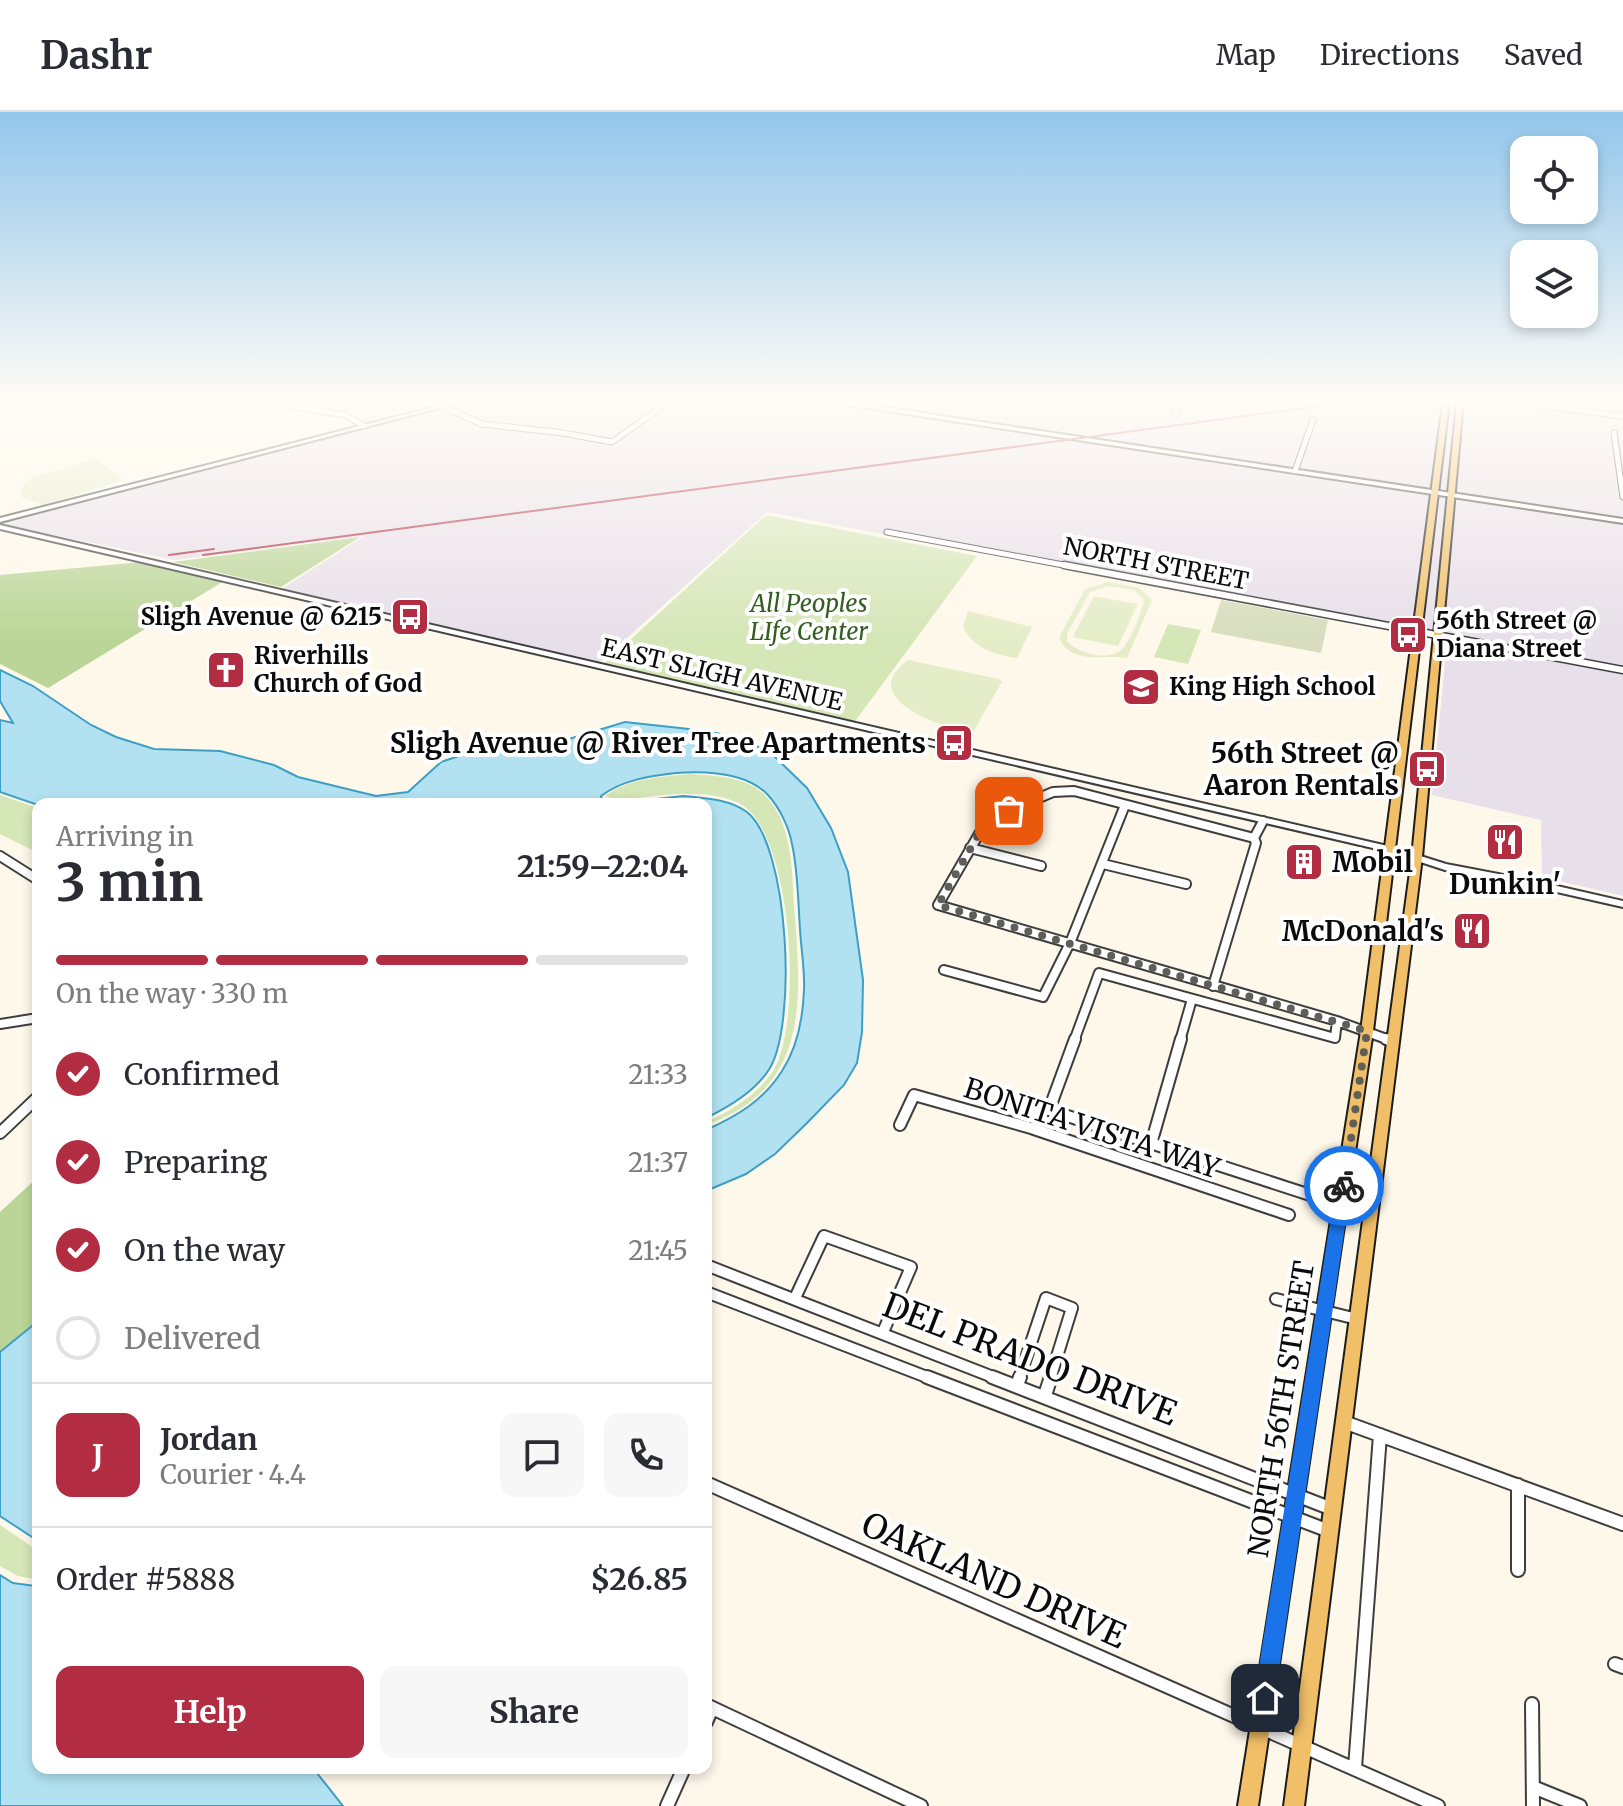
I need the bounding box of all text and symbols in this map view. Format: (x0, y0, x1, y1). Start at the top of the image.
text: Dashr (40, 32, 152, 79)
text: Map (1216, 37, 1276, 73)
text: Directions (1320, 37, 1460, 73)
text: Saved (1504, 37, 1583, 73)
map controls (1510, 136, 1598, 328)
button: locate (1510, 136, 1598, 224)
button: layers (1510, 240, 1598, 328)
street label: NORTH STREET (1061, 530, 1252, 597)
park label: All Peoples LIfe Center (748, 588, 869, 647)
bus stop icon: Sligh Avenue @ 6215 (389, 596, 431, 638)
place label: Sligh Avenue @ 6215 (140, 601, 382, 632)
place label: 56th Street @ Diana Street (1436, 605, 1597, 664)
bus stop icon: 56th Street @ Diana Street (1387, 614, 1429, 656)
street label: EAST SLIGH AVENUE (598, 632, 847, 718)
place label: Riverhills Church of God (254, 640, 422, 699)
church icon: Riverhills Church of God (205, 649, 247, 691)
school or university icon: King High School (1120, 666, 1162, 708)
place label: King High School (1169, 671, 1376, 702)
bus stop icon: Sligh Avenue @ River Tree Apartments (933, 722, 975, 764)
place label: Sligh Avenue @ River Tree Apartments (390, 725, 926, 761)
place label: 56th Street @ Aaron Rentals (1203, 735, 1399, 803)
bus stop icon: 56th Street @ Aaron Rentals (1406, 748, 1448, 790)
pin (975, 777, 1043, 845)
icon: bag (987, 789, 1031, 833)
text: Arriving in (56, 820, 194, 853)
restaurant icon: Dunkin' (1484, 821, 1526, 863)
building icon: Mobil (1283, 841, 1325, 883)
place label: Mobil (1332, 844, 1413, 880)
text: 21:59–22:04 (517, 847, 688, 885)
text: 3 min (56, 850, 203, 915)
place label: Dunkin' (1449, 866, 1561, 902)
restaurant icon: McDonald's (1451, 910, 1493, 952)
place label: McDonald's (1282, 913, 1444, 949)
text: On the way · 330 m (56, 977, 288, 1010)
icon: check (56, 1052, 100, 1096)
text: Confirmed (124, 1055, 279, 1093)
text: 21:33 (628, 1058, 688, 1091)
street label: BONITA VISTA WAY (960, 1070, 1225, 1187)
icon: check (56, 1140, 100, 1184)
text: Preparing (124, 1143, 267, 1181)
text: 21:37 (628, 1146, 688, 1179)
courier (1304, 1146, 1384, 1226)
icon: bike (1322, 1164, 1366, 1208)
icon: check (56, 1228, 100, 1272)
text: On the way (124, 1231, 285, 1269)
text: 21:45 (628, 1234, 688, 1267)
street label: NORTH 56TH STREET (1240, 1258, 1322, 1560)
street label: DEL PRADO DRIVE (877, 1284, 1183, 1435)
text: Delivered (124, 1319, 261, 1357)
button: chat (500, 1413, 584, 1497)
button: phone (604, 1413, 688, 1497)
text: Jordan (160, 1420, 258, 1458)
text: J (92, 1436, 104, 1474)
text: Courier · 4.4 (160, 1458, 306, 1491)
street label: OAKLAND DRIVE (855, 1503, 1133, 1657)
text: Order #5888 (56, 1560, 235, 1598)
text: $26.85 (590, 1560, 688, 1598)
pin (1231, 1664, 1299, 1732)
button: Help (56, 1666, 364, 1758)
button: Share (380, 1666, 688, 1758)
icon: home (1243, 1676, 1287, 1720)

